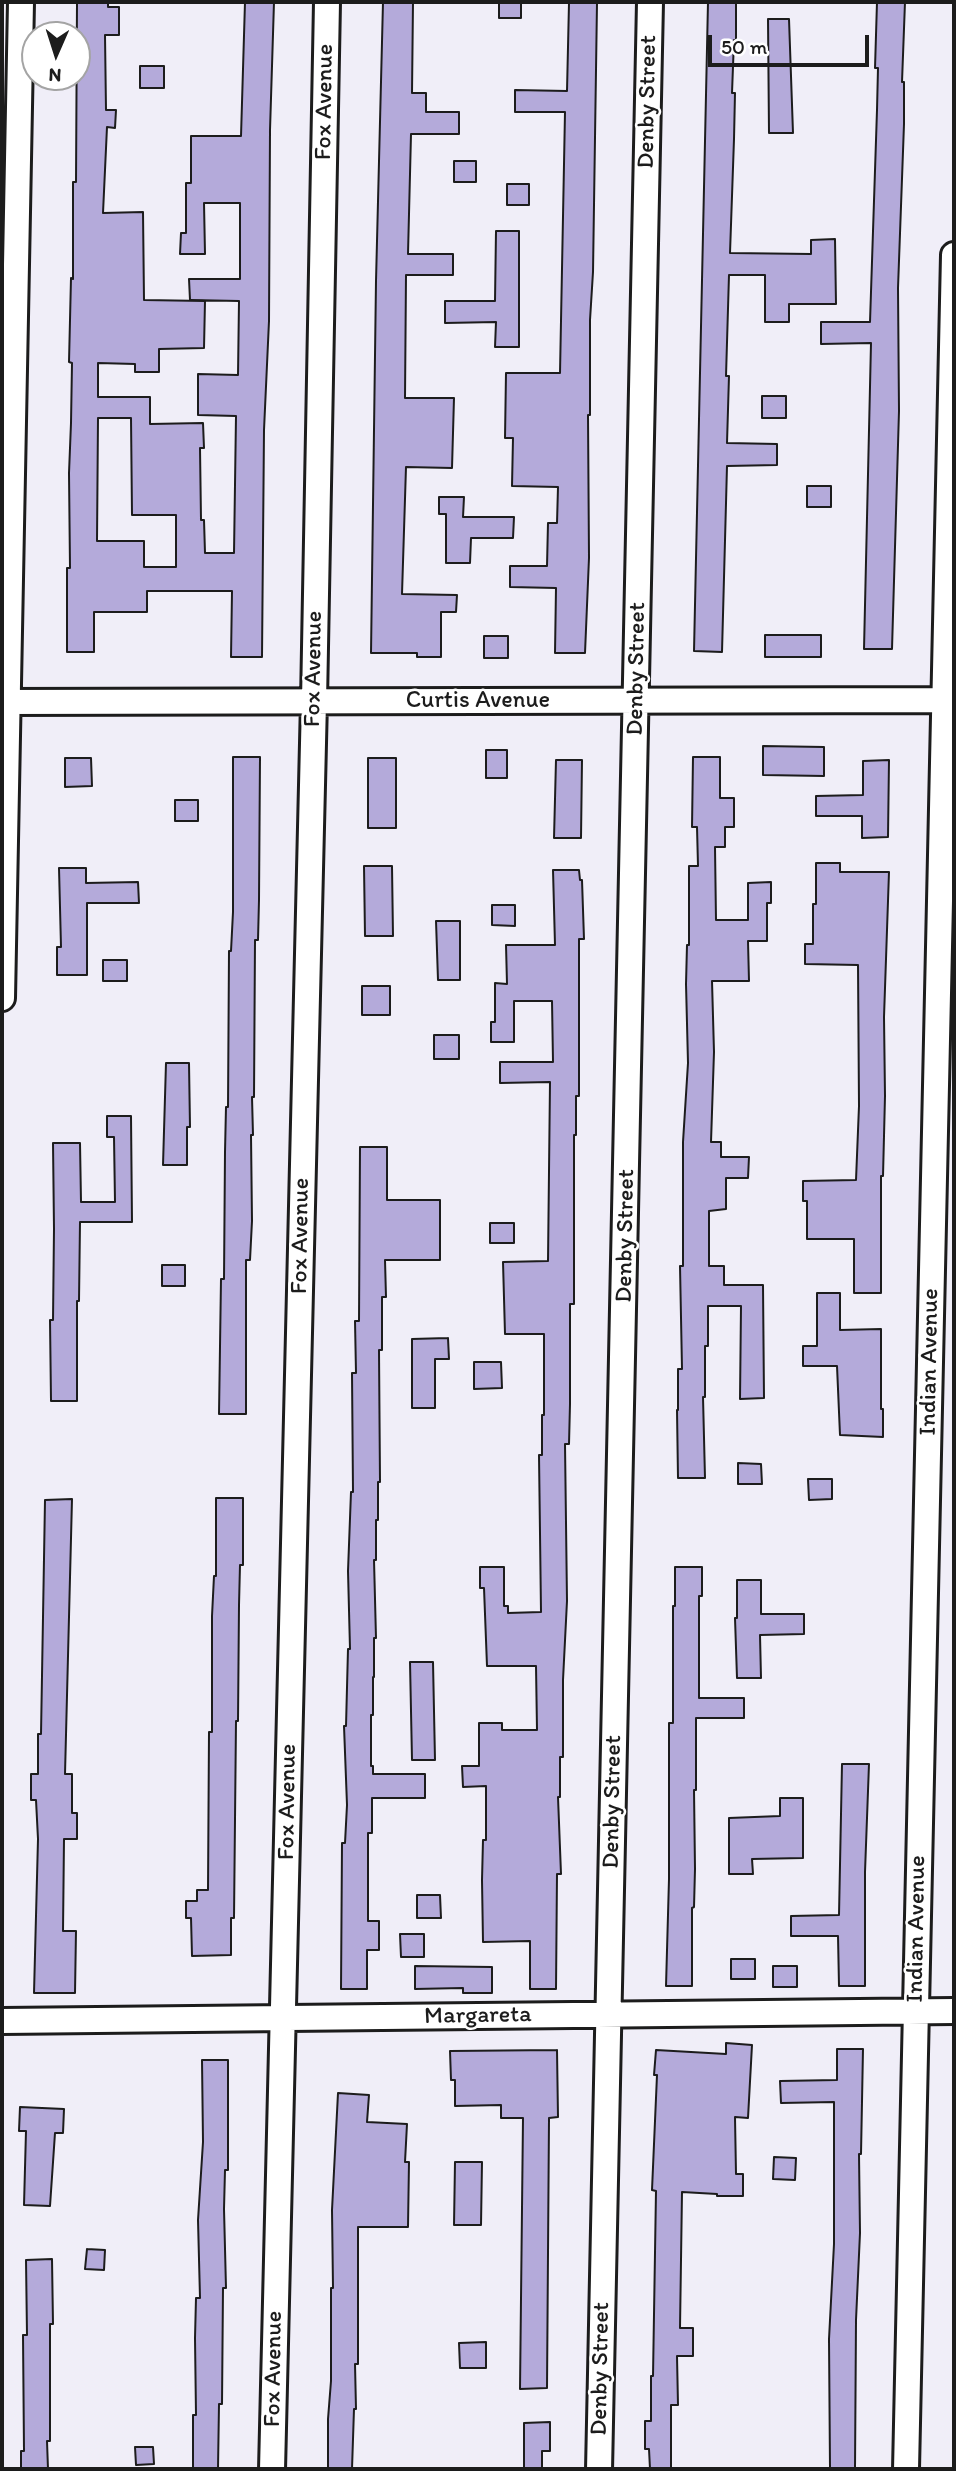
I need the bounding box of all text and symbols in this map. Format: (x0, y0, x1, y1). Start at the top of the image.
north arrow (21, 21, 91, 91)
scale bar (711, 21, 872, 65)
text: 50 m (721, 34, 767, 59)
street label: Denby Street (632, 35, 664, 169)
street label: Fox Avenue (310, 44, 340, 160)
text: N (48, 64, 62, 87)
street label: Denby Street (621, 602, 653, 736)
street label: Fox Avenue (299, 611, 329, 727)
street label: Curtis Avenue (406, 687, 550, 715)
street label: Denby Street (610, 1169, 642, 1303)
street label: Fox Avenue (286, 1178, 316, 1294)
street label: Indian Avenue (914, 1288, 946, 1436)
street label: Denby Street (597, 1735, 629, 1869)
street label: Fox Avenue (273, 1744, 303, 1860)
street label: Indian Avenue (901, 1855, 933, 2003)
street label: Margareta (424, 2001, 532, 2031)
street label: Denby Street (585, 2302, 617, 2436)
street label: Fox Avenue (259, 2311, 289, 2427)

